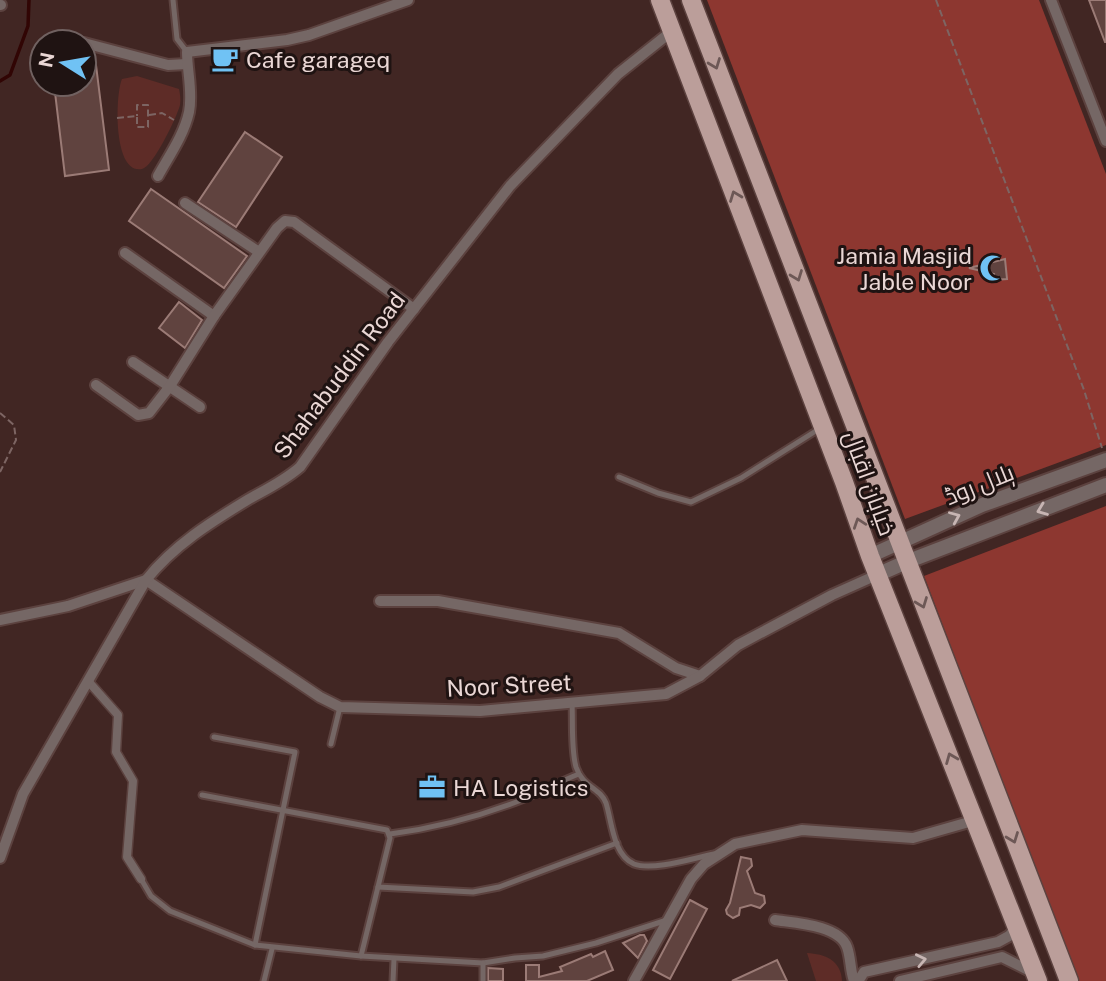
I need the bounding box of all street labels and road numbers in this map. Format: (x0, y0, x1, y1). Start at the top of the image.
street label: Shahabuddin Road (268, 287, 410, 463)
street label: خیابان اقبال (838, 427, 901, 539)
street label: ہلال روڈ (940, 458, 1018, 512)
street label: Noor Street (446, 668, 572, 702)

